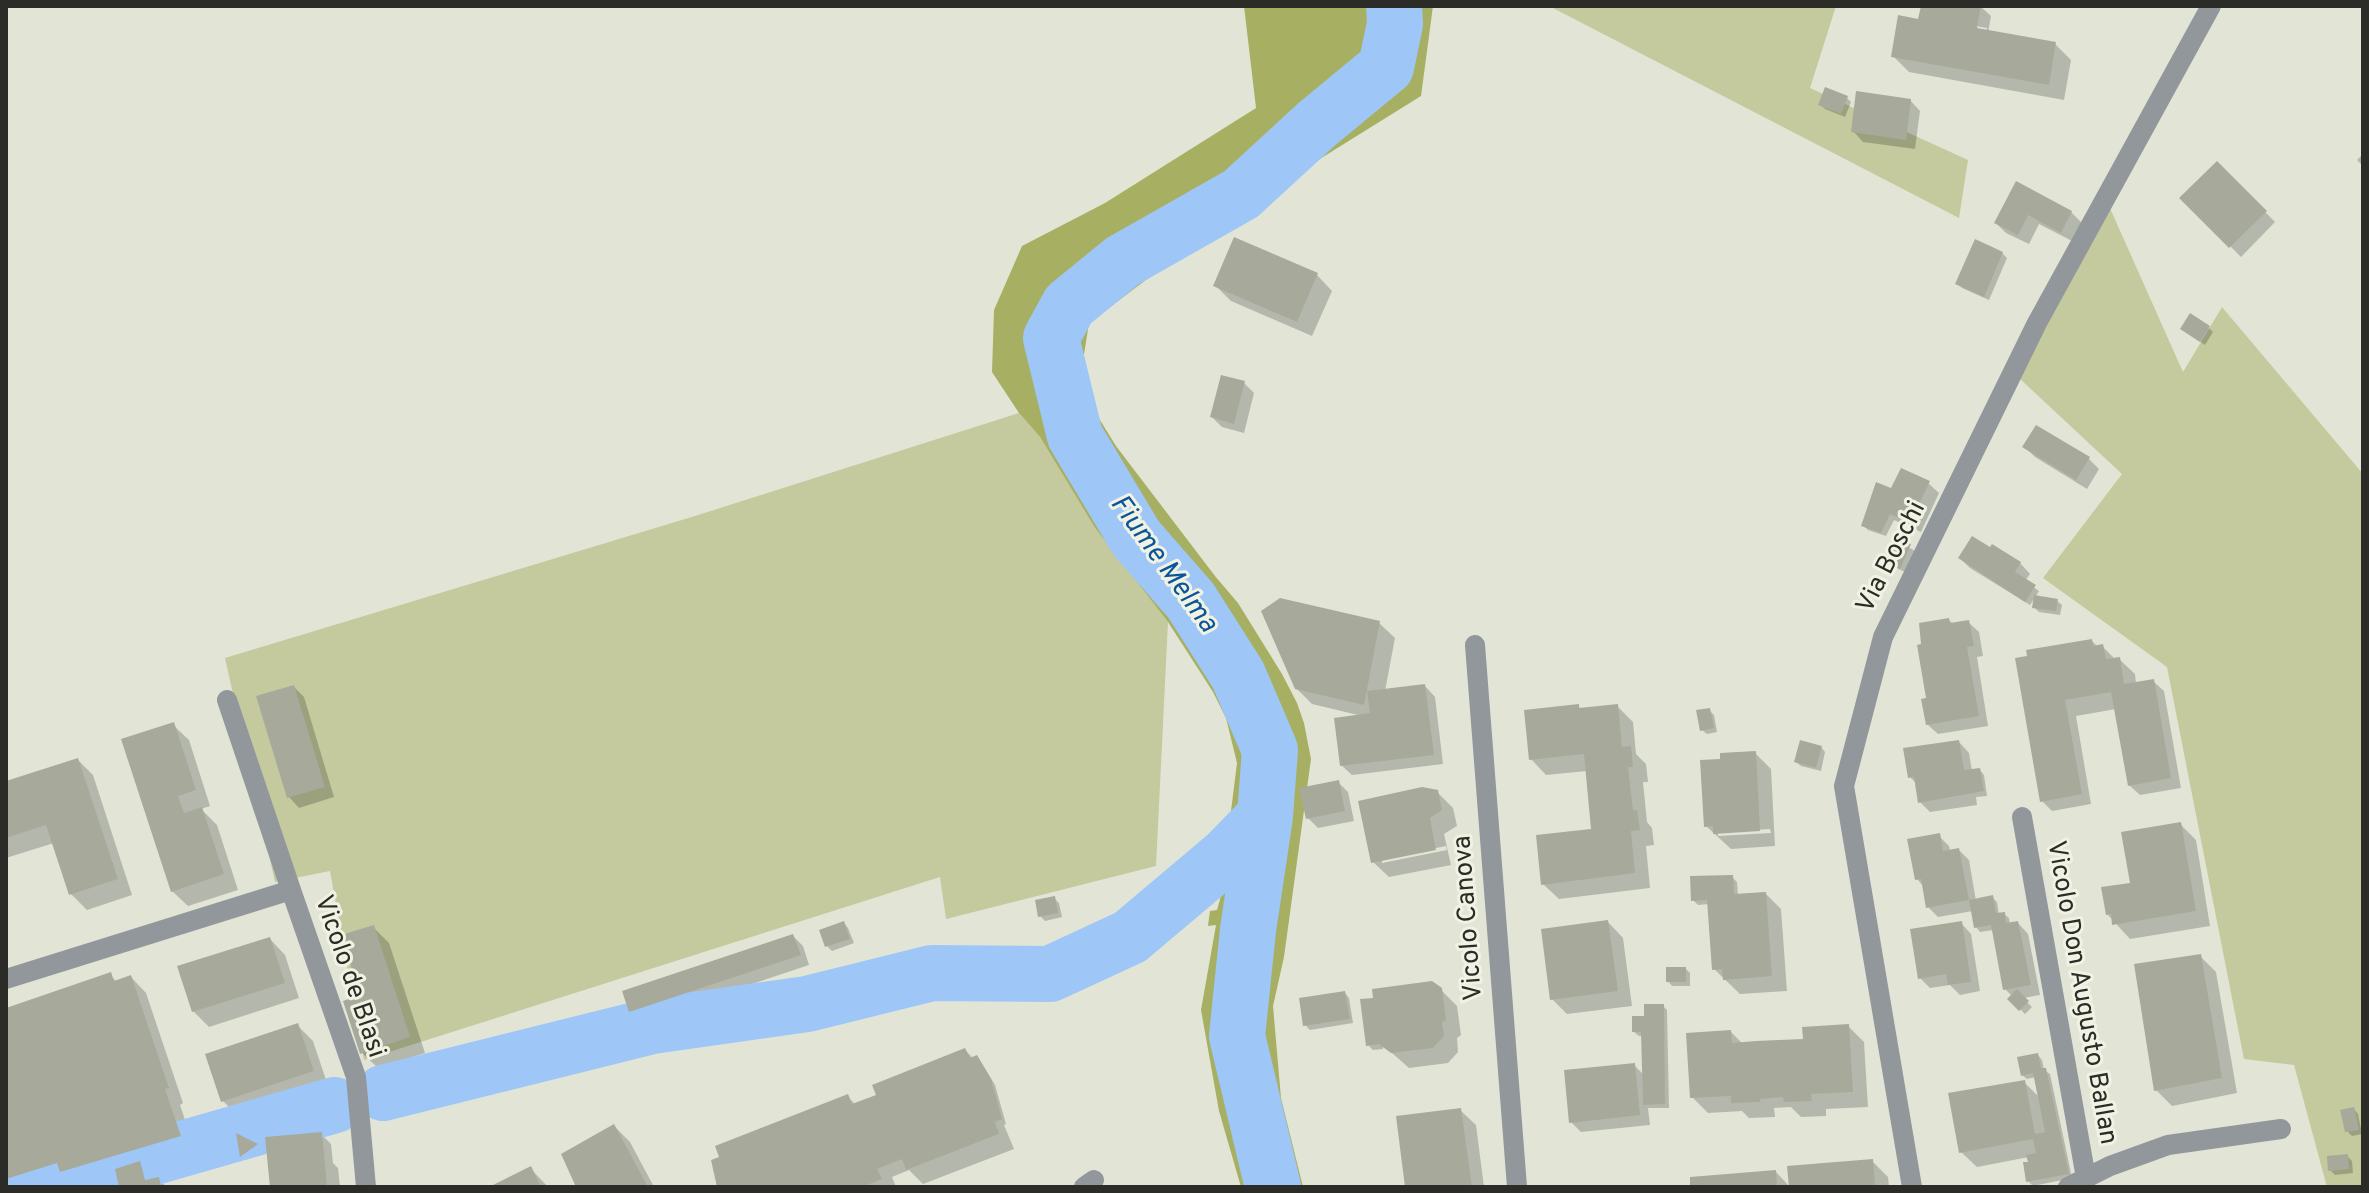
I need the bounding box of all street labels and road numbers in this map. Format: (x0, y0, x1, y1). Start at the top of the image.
street label: Via Boschi (1852, 497, 1934, 619)
street label: Vicolo Canova (1449, 834, 1491, 1002)
street label: Vicolo Don Augusto Ballan (2038, 839, 2122, 1147)
street label: Vicolo de Blasi (306, 892, 390, 1062)

